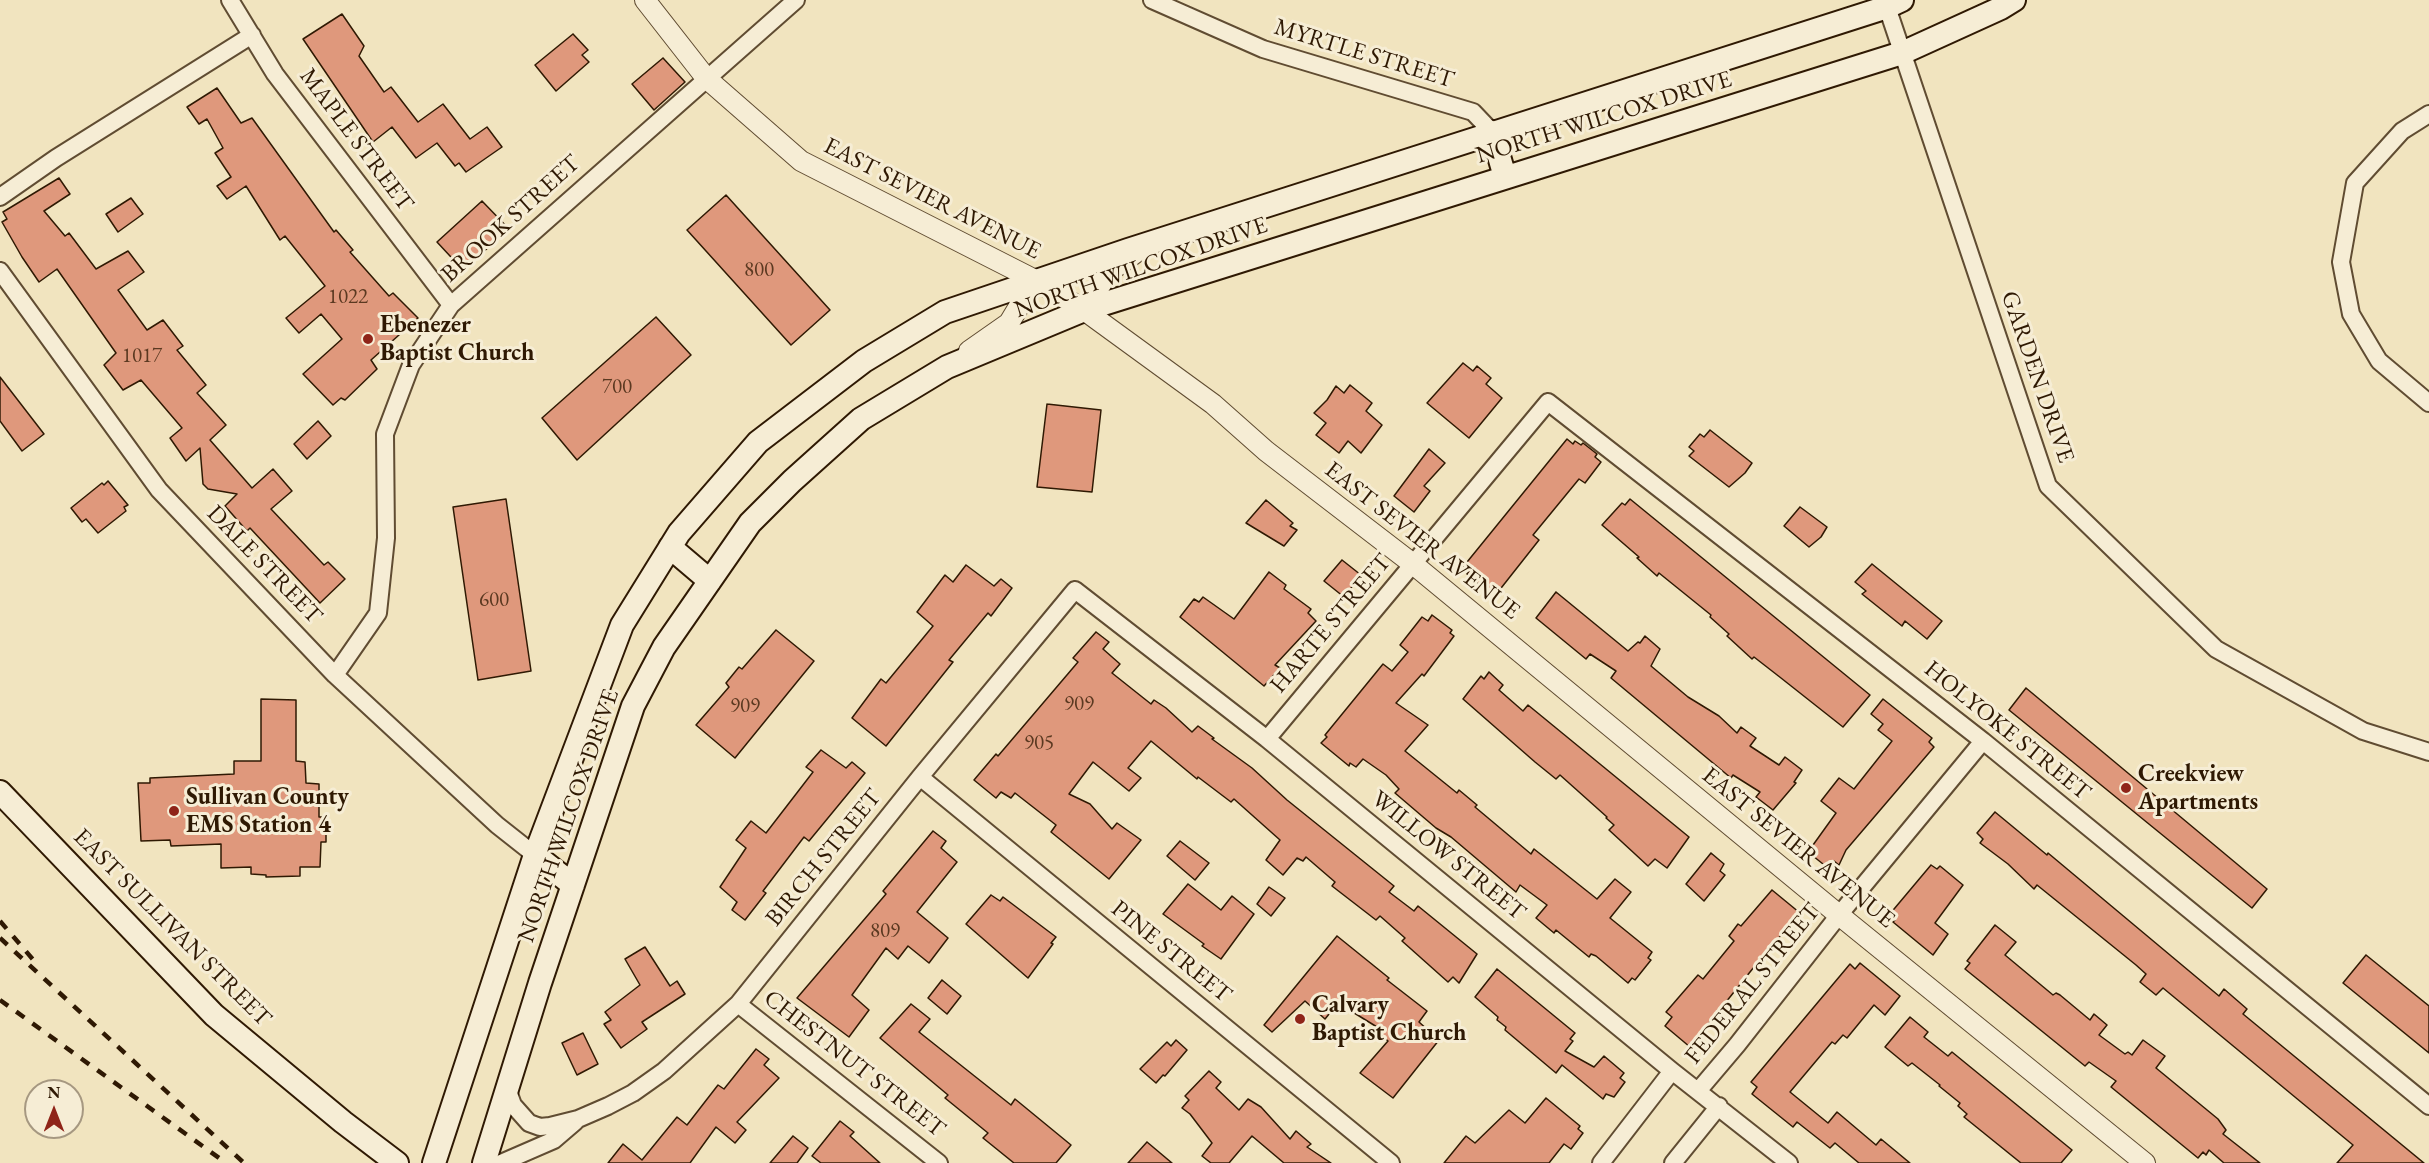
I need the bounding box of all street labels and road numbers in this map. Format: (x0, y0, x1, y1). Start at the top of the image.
street label: MYRTLE STREET (1271, 13, 1457, 95)
street label: MAPLE STREET (293, 63, 419, 217)
street label: NORTH WILCOX DRIVE (1473, 65, 1735, 171)
street label: EAST SEVIER AVENUE (819, 132, 1045, 266)
street label: BROOK STREET (436, 149, 586, 289)
street label: NORTH WILCOX DRIVE (1011, 211, 1271, 325)
street label: GARDEN DRIVE (1994, 287, 2080, 467)
street label: EAST SEVIER AVENUE (1319, 456, 1525, 626)
street label: DALE STREET (200, 500, 328, 630)
street label: HARTE STREET (1264, 549, 1398, 699)
street label: HOLYOKE STREET (1918, 655, 2096, 807)
street label: NORTH WILCOX DRIVE (512, 686, 626, 946)
street label: EAST SEVIER AVENUE (1696, 761, 1900, 935)
street label: BIRCH STREET (760, 784, 888, 932)
street label: WILLOW STREET (1365, 785, 1531, 927)
street label: EAST SULLIVAN STREET (67, 823, 277, 1033)
street label: PINE STREET (1105, 895, 1237, 1009)
street label: FEDERAL STREET (1679, 898, 1827, 1070)
street label: CHESTNUT STREET (758, 984, 950, 1144)

